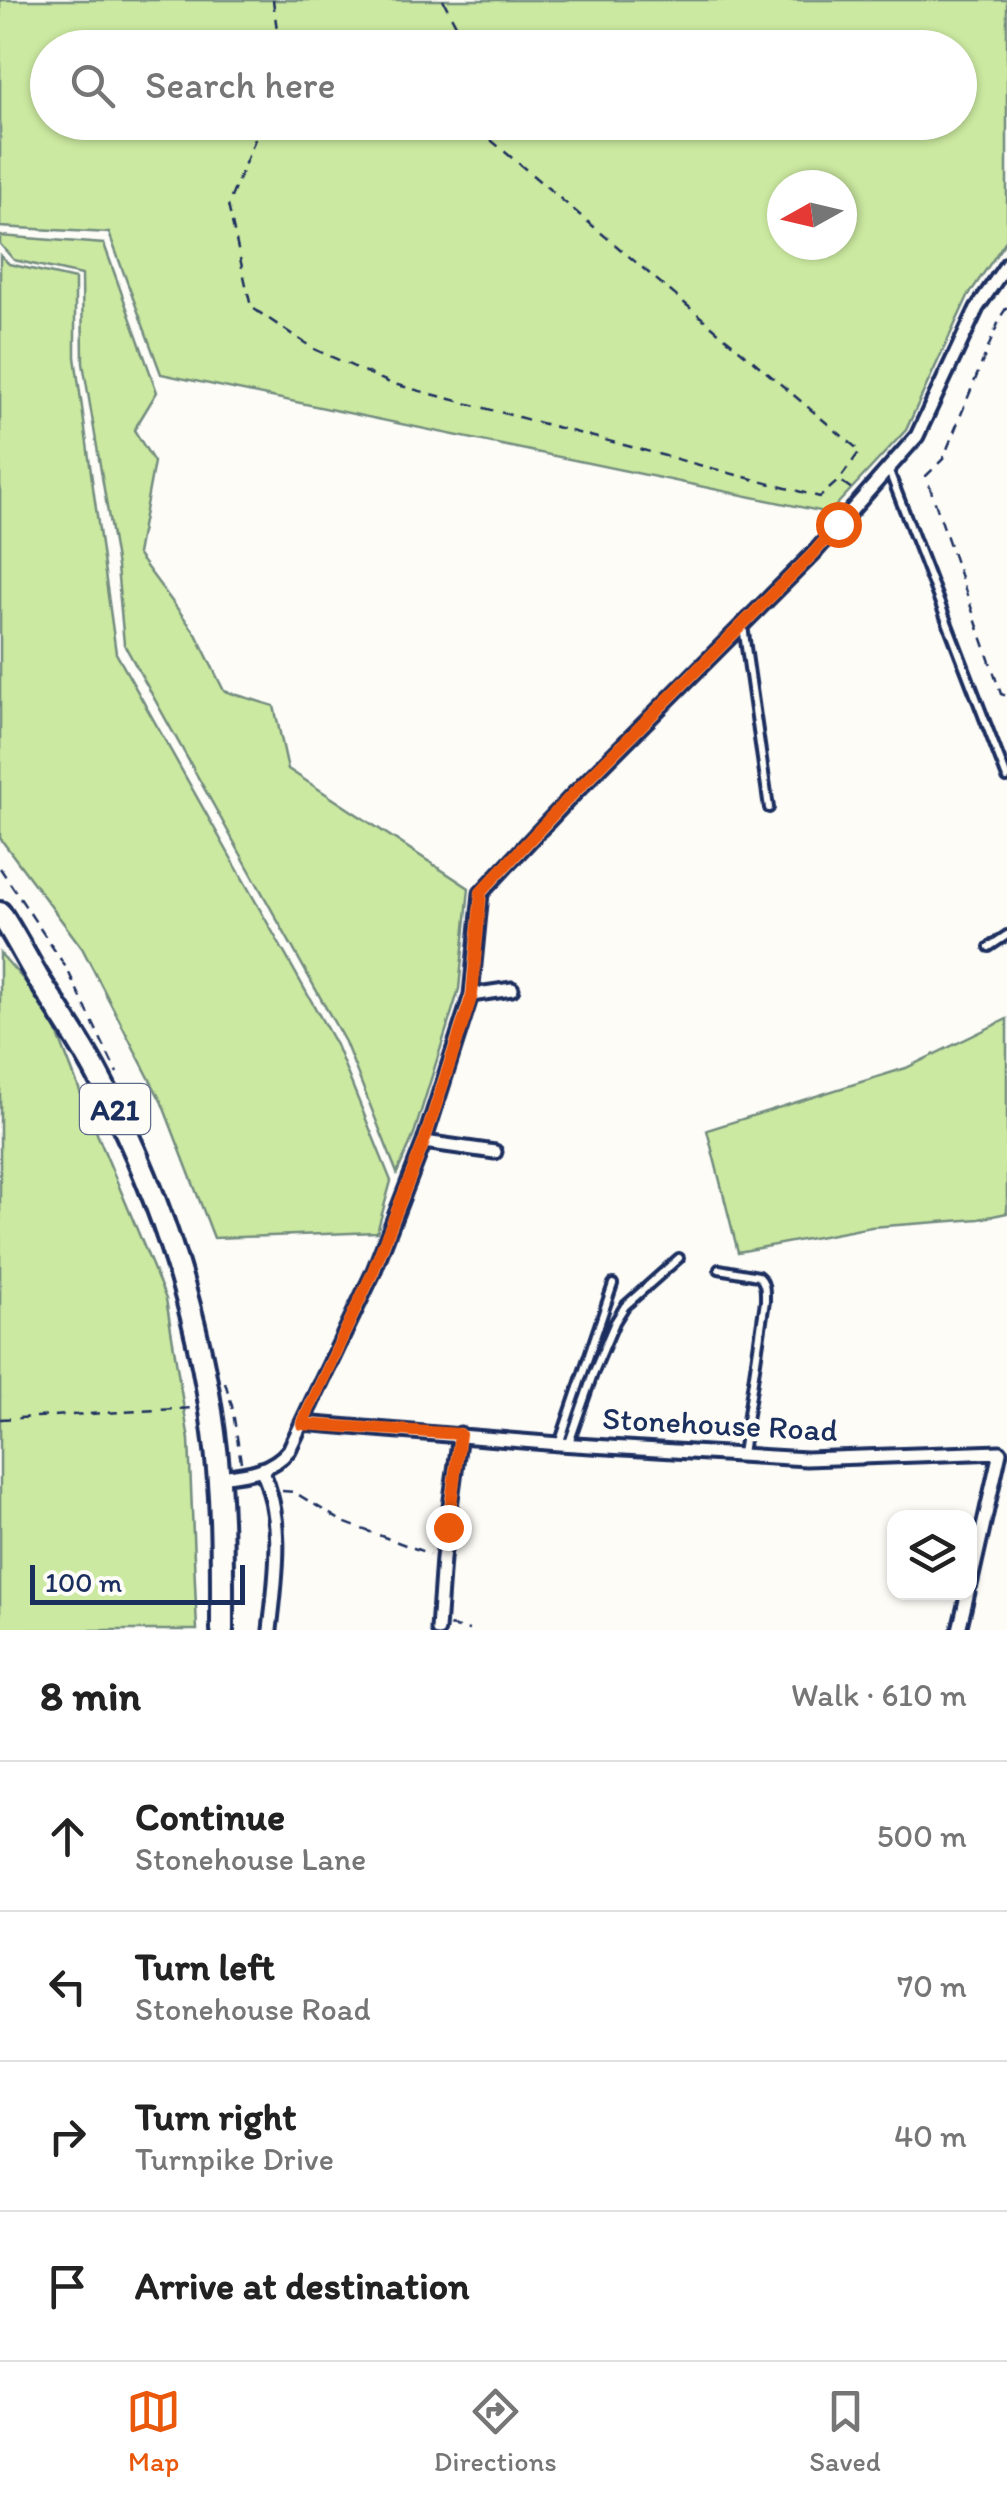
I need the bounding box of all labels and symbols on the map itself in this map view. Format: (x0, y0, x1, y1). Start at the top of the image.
north arrow (767, 170, 857, 260)
route start (816, 502, 862, 548)
road number: A21 (80, 1084, 150, 1134)
street label: Stonehouse Road (601, 1399, 839, 1449)
route end (426, 1505, 472, 1551)
scale bar (30, 1560, 245, 1604)

